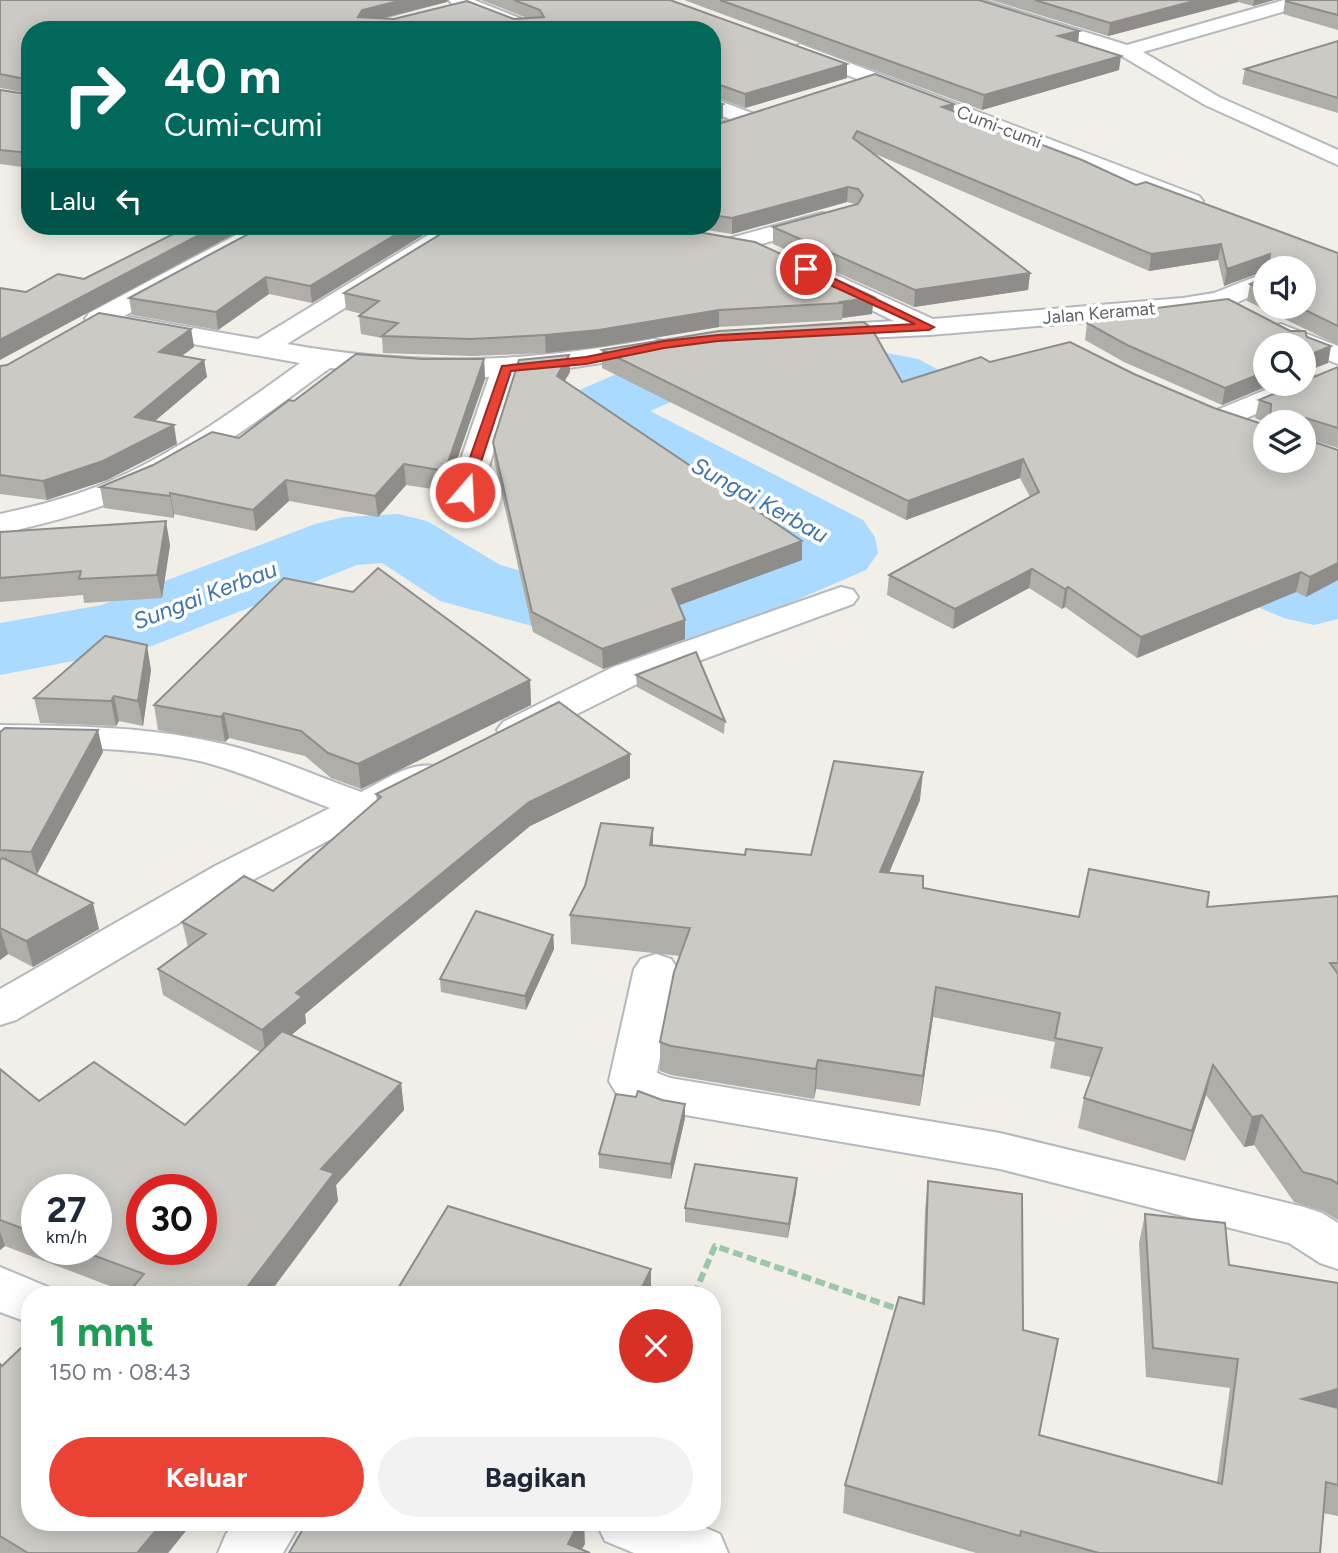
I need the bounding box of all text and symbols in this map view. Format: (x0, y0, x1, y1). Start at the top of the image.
text: 40 m (164, 46, 281, 105)
icon: right (49, 49, 140, 140)
street label: Cumi-cumi (953, 101, 1045, 153)
text: Cumi-cumi (164, 106, 323, 144)
icon: left (110, 182, 148, 220)
text: Lalu (49, 185, 96, 217)
pin (776, 239, 836, 299)
icon: arrive (787, 250, 825, 288)
map controls (1253, 256, 1316, 473)
button: sound (1253, 256, 1316, 319)
street label: Jalan Keramat (1042, 297, 1157, 329)
button: search (1253, 333, 1316, 396)
button: layers (1253, 410, 1316, 473)
water label: Sungai Kerbau (687, 451, 833, 549)
position arrow (428, 455, 502, 529)
water label: Sungai Kerbau (129, 555, 281, 635)
speed limit sign: 30 (126, 1174, 217, 1265)
text: 27 (47, 1189, 86, 1231)
text: km/h (46, 1226, 87, 1248)
text: 1 mnt (49, 1306, 154, 1357)
button: close (619, 1309, 693, 1383)
text: 150 m · 08:43 (49, 1358, 190, 1386)
button: Keluar (49, 1437, 364, 1517)
button: Bagikan (378, 1437, 693, 1517)

